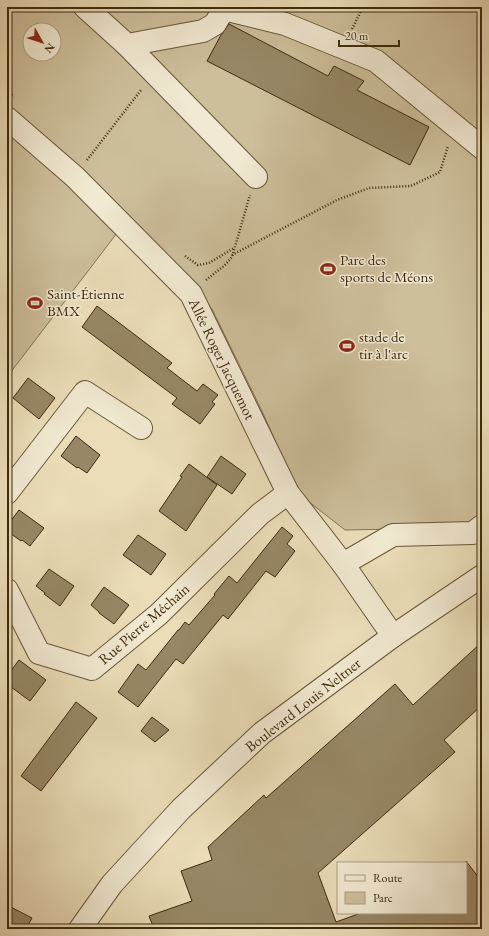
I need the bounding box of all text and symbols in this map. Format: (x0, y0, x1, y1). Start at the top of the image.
north arrow (22, 22, 62, 62)
scale bar (339, 22, 399, 48)
text: 20 m (345, 28, 369, 44)
text: N (41, 40, 58, 56)
place label: Parc des sports de Méons (340, 250, 433, 286)
sports icon: Parc des sports de Méons (319, 260, 337, 278)
place label: Saint-Étienne BMX (47, 284, 125, 320)
sports icon: Saint-Étienne BMX (26, 294, 44, 312)
street label: Allée Roger Jacquemot (184, 294, 260, 423)
place label: stade de tir à l'arc (359, 327, 408, 363)
sports icon: stade de tir à l'arc (338, 337, 356, 355)
street label: Rue Pierre Méchain (94, 579, 193, 668)
street label: Boulevard Louis Neltner (241, 653, 364, 756)
legend (337, 862, 467, 914)
text: Route (373, 870, 403, 886)
text: Parc (373, 890, 393, 906)

